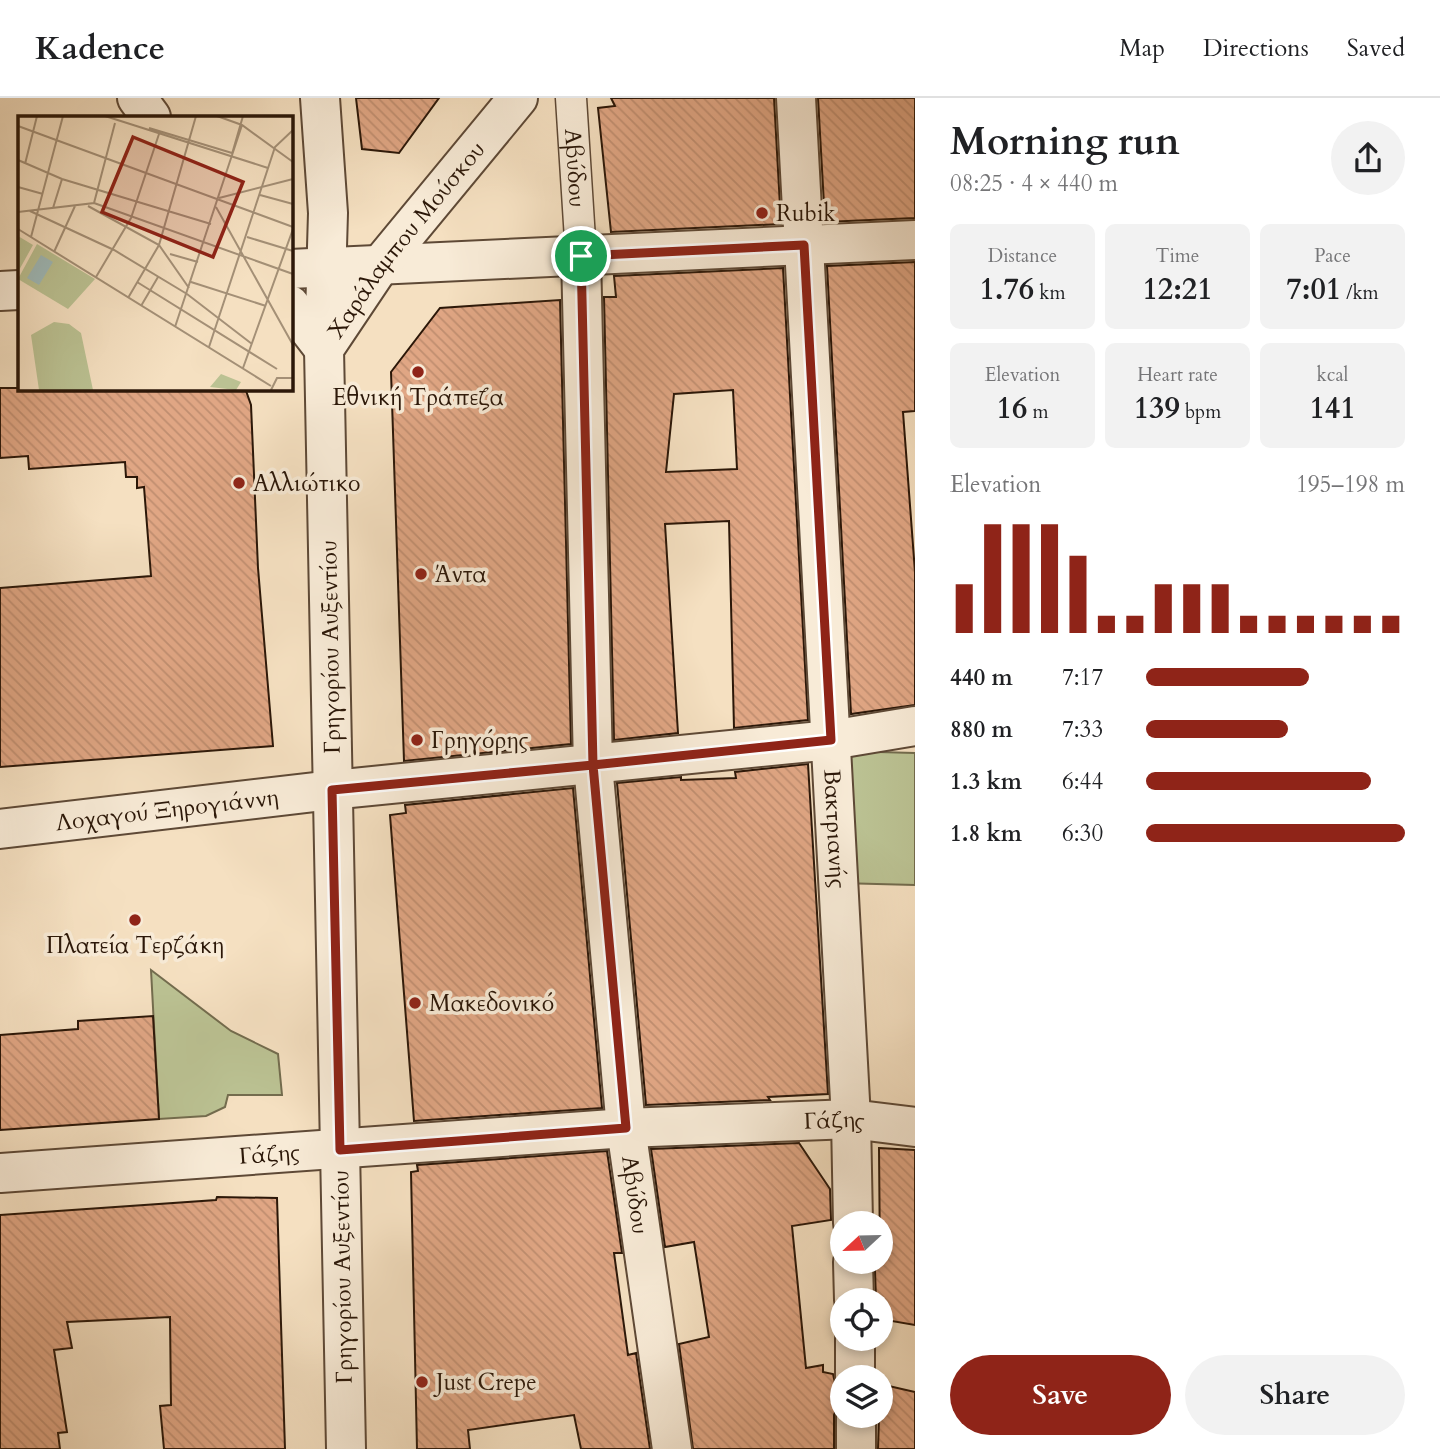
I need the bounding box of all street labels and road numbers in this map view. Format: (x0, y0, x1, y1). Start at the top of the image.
street label: Αβύδου (557, 127, 593, 208)
street label: Χαράλαμπου Μούσκου (320, 135, 492, 345)
street label: Γρηγορίου Αυξεντίου (313, 540, 348, 754)
street label: Βακτριανής (816, 769, 854, 890)
street label: Λοχαγού Ξηρογιάννη (54, 781, 280, 838)
street label: Γάζης (803, 1104, 867, 1137)
street label: Γάζης (238, 1136, 301, 1172)
street label: Αβύδου (614, 1153, 656, 1236)
street label: Γρηγορίου Αυξεντίου (325, 1170, 360, 1384)

